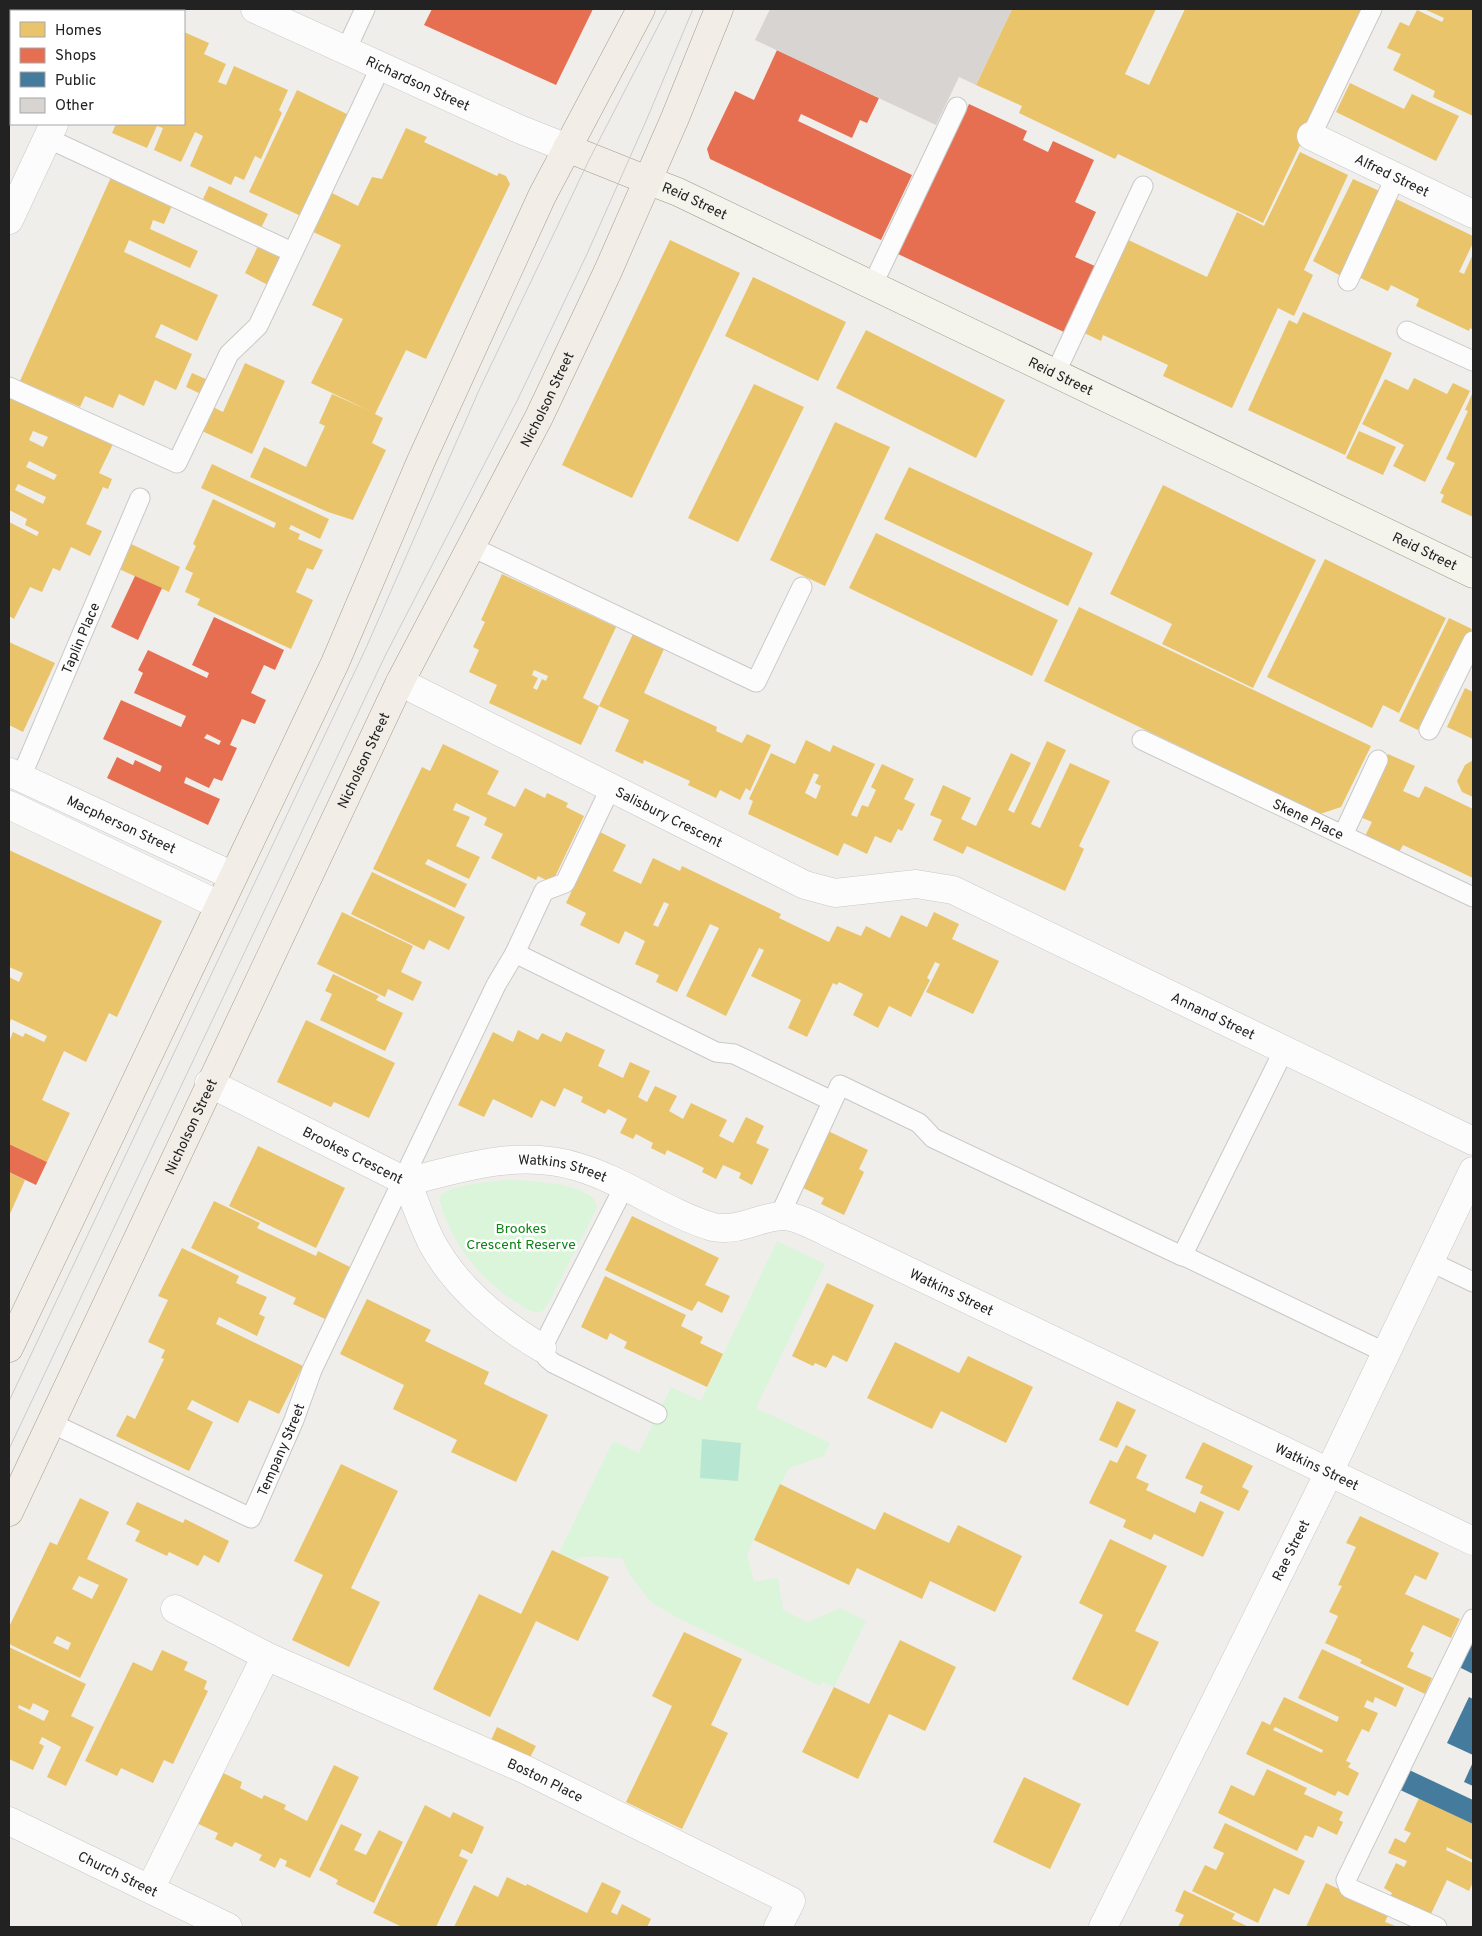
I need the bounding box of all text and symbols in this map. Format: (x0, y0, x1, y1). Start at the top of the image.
legend (10, 10, 185, 125)
text: Homes (55, 22, 102, 41)
text: Shops (55, 47, 96, 66)
street label: Richardson Street (363, 53, 472, 115)
text: Public (55, 72, 96, 91)
text: Other (55, 97, 94, 116)
street label: Alfred Street (1351, 151, 1431, 202)
street label: Reid Street (659, 180, 729, 224)
street label: Nicholson Street (518, 350, 579, 451)
street label: Reid Street (1025, 355, 1095, 400)
street label: Reid Street (1389, 530, 1460, 575)
street label: Taplin Place (59, 600, 104, 677)
street label: Nicholson Street (335, 710, 394, 812)
street label: Salisbury Crescent (612, 784, 725, 852)
street label: Macpherson Street (64, 793, 178, 858)
street label: Skene Place (1269, 796, 1346, 844)
street label: Annand Street (1168, 990, 1257, 1044)
street label: Nicholson Street (162, 1077, 222, 1178)
street label: Brookes Crescent (299, 1124, 405, 1189)
street label: Watkins Street (518, 1152, 609, 1187)
park label: Brookes Crescent Reserve (466, 1221, 576, 1254)
street label: Watkins Street (906, 1266, 996, 1320)
street label: Tempany Street (255, 1401, 309, 1499)
street label: Watkins Street (1272, 1441, 1361, 1495)
street label: Rae Street (1270, 1517, 1314, 1584)
street label: Boston Place (504, 1756, 585, 1807)
street label: Church Street (74, 1849, 160, 1902)

